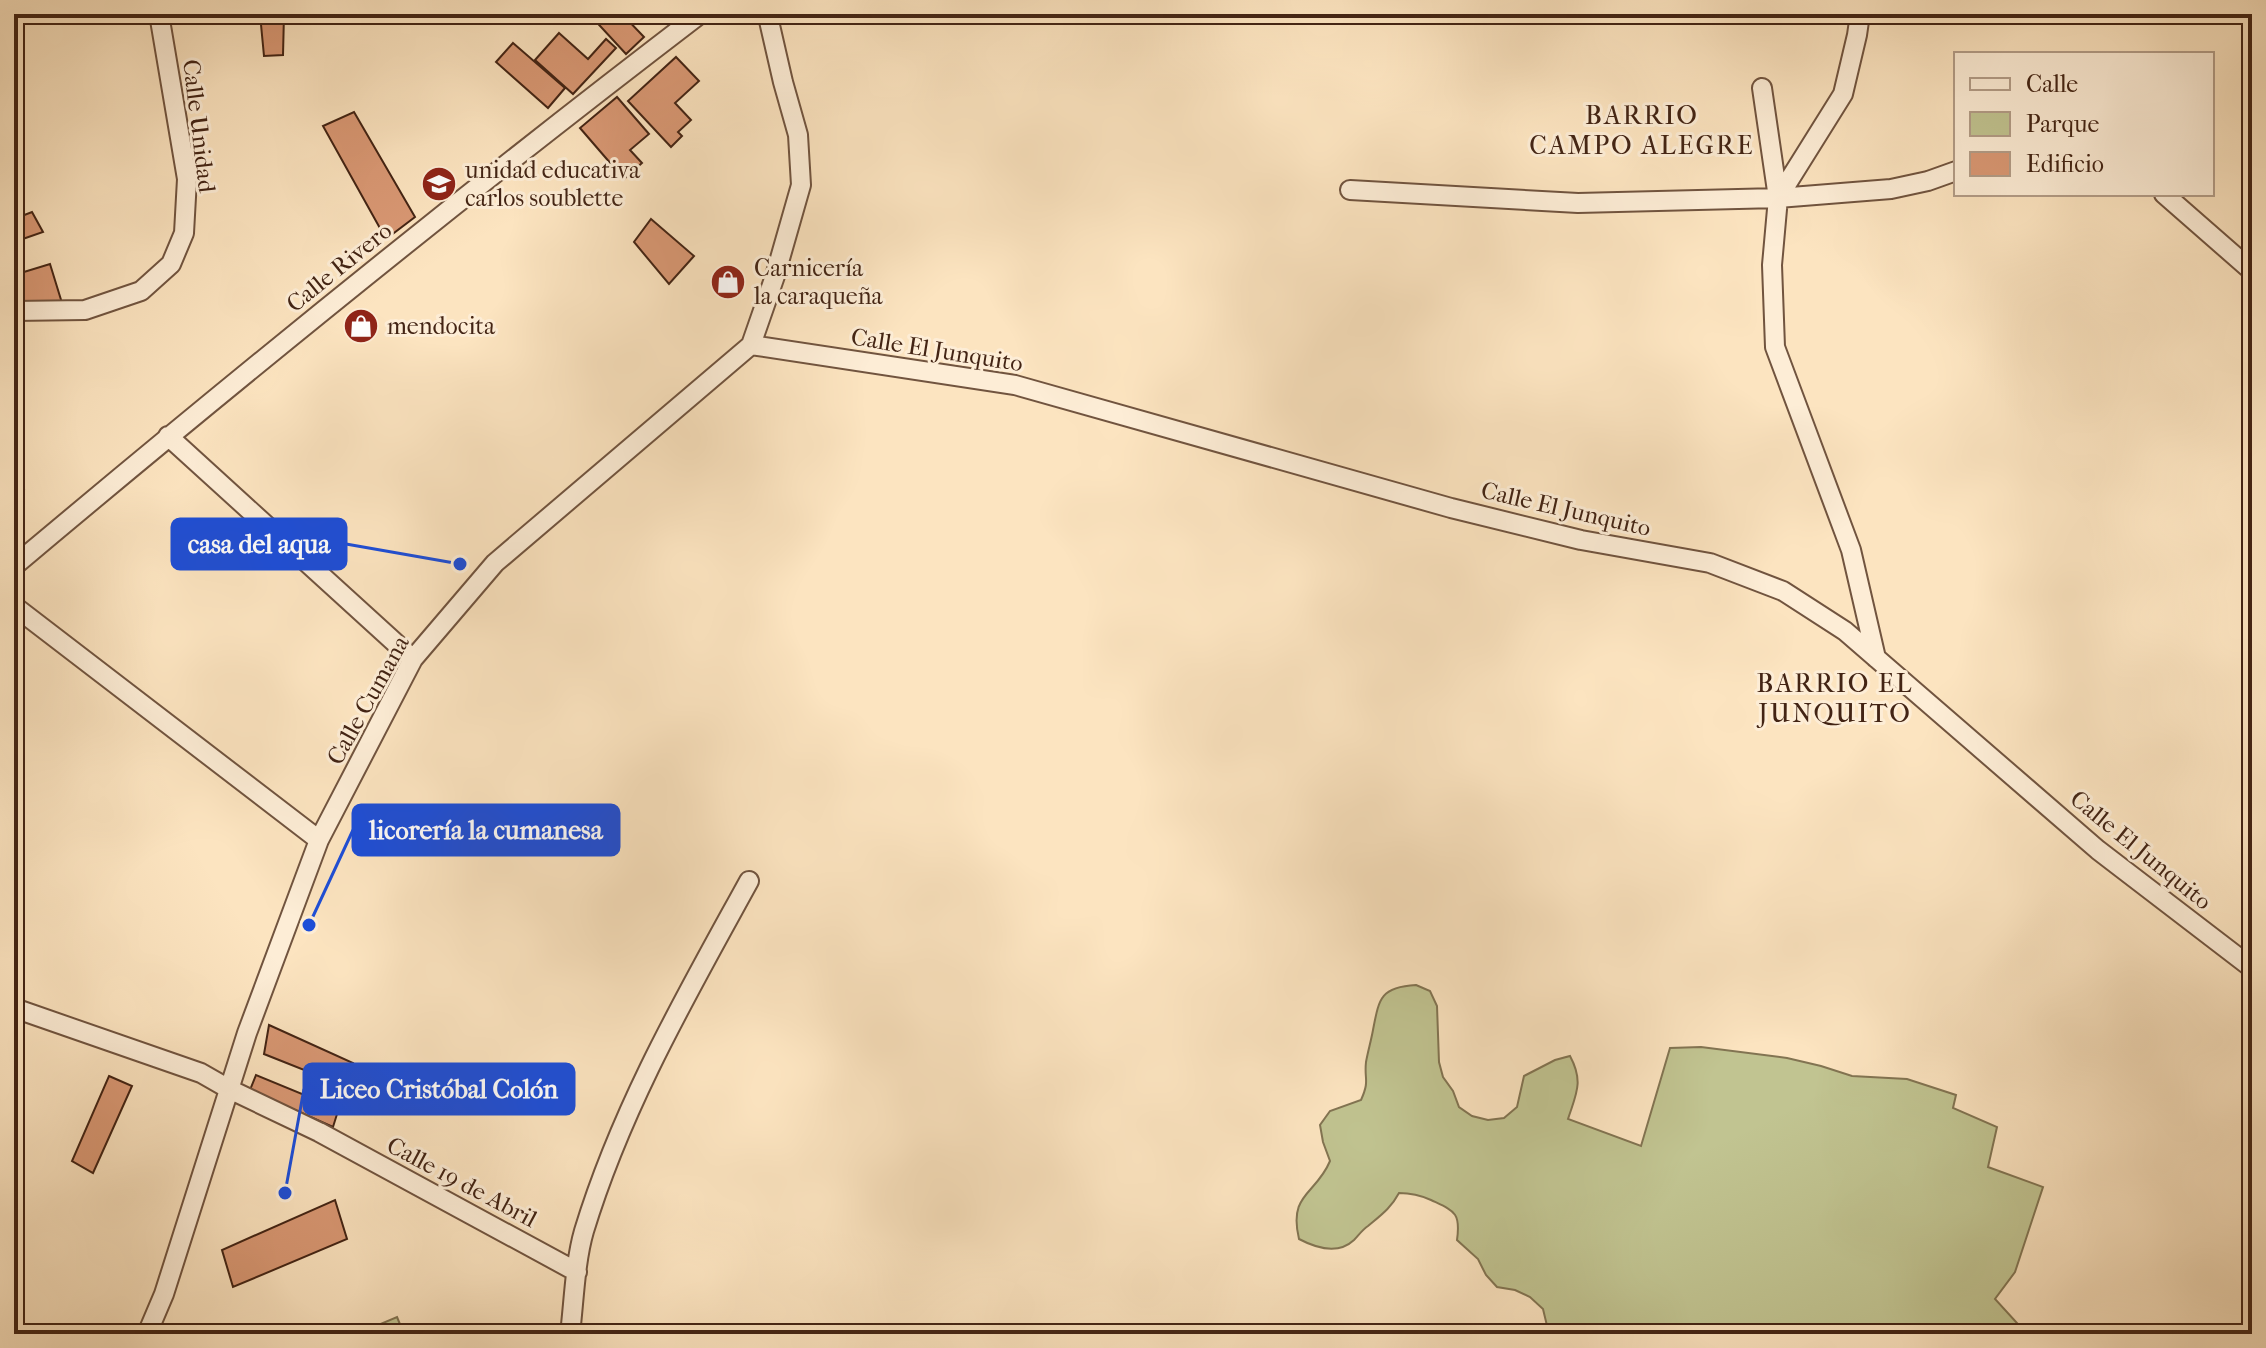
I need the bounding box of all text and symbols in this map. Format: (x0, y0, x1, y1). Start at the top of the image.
legend (1954, 52, 2214, 196)
street label: Calle Unidad (177, 58, 221, 195)
text: Calle (2026, 70, 2078, 98)
district label: BARRIO CAMPO ALEGRE (1529, 100, 1755, 161)
text: Parque (2026, 110, 2099, 138)
text: Edificio (2026, 150, 2104, 178)
place label: unidad educativa carlos soublette (464, 156, 641, 212)
school or university icon: unidad educativa carlos soublette (420, 165, 458, 203)
street label: Calle Rivero (281, 216, 397, 318)
place label: Carnicería la caraqueña (753, 254, 884, 310)
shop icon: Carnicería la caraqueña (709, 263, 747, 301)
shop icon: mendocita (342, 307, 380, 345)
place label: mendocita (387, 312, 496, 340)
street label: Calle El Junquito (849, 323, 1025, 377)
street label: Calle El Junquito (1478, 476, 1654, 542)
callout: casa del aqua (172, 519, 346, 569)
text: casa del aqua (188, 529, 331, 560)
street label: Calle Cumana (321, 630, 415, 769)
district label: BARRIO EL JUNQUITO (1756, 668, 1913, 729)
street label: Calle El Junquito (2065, 785, 2217, 915)
callout: licorería la cumanesa (353, 805, 619, 855)
text: licorería la cumanesa (368, 815, 604, 846)
callout: Liceo Cristóbal Colón (304, 1064, 574, 1114)
text: Liceo Cristóbal Colón (320, 1074, 559, 1105)
street label: Calle 19 de Abril (382, 1131, 542, 1233)

